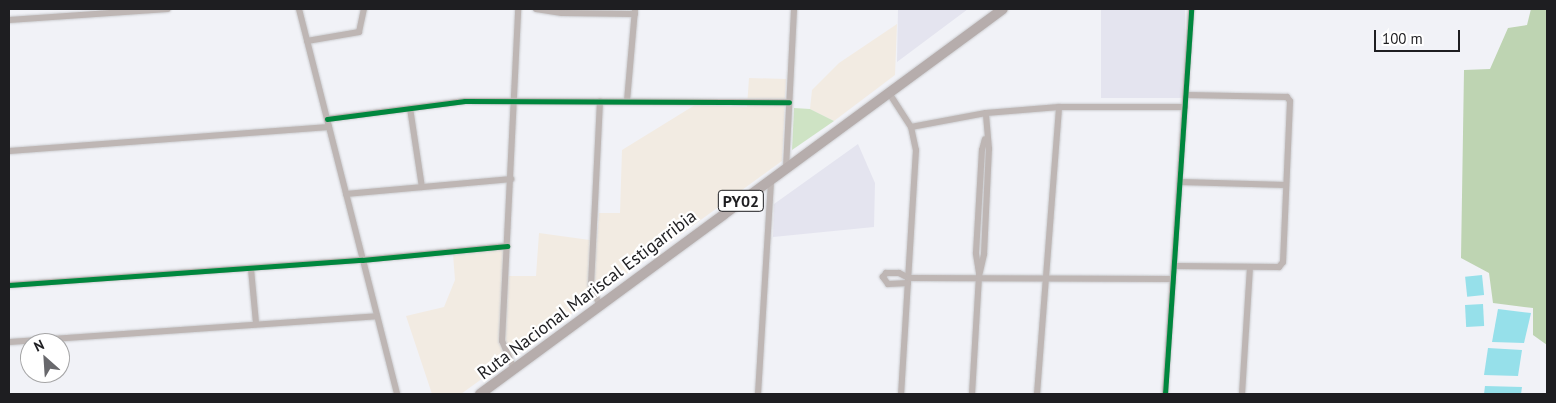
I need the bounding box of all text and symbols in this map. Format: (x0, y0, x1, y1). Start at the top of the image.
scale bar (1376, 20, 1462, 52)
text: 100 m (1382, 29, 1423, 48)
road number: PY02 (717, 188, 765, 215)
street label: Ruta Nacional Mariscal Estigarribia (473, 206, 701, 384)
north arrow (20, 333, 70, 383)
text: N (31, 335, 47, 356)

